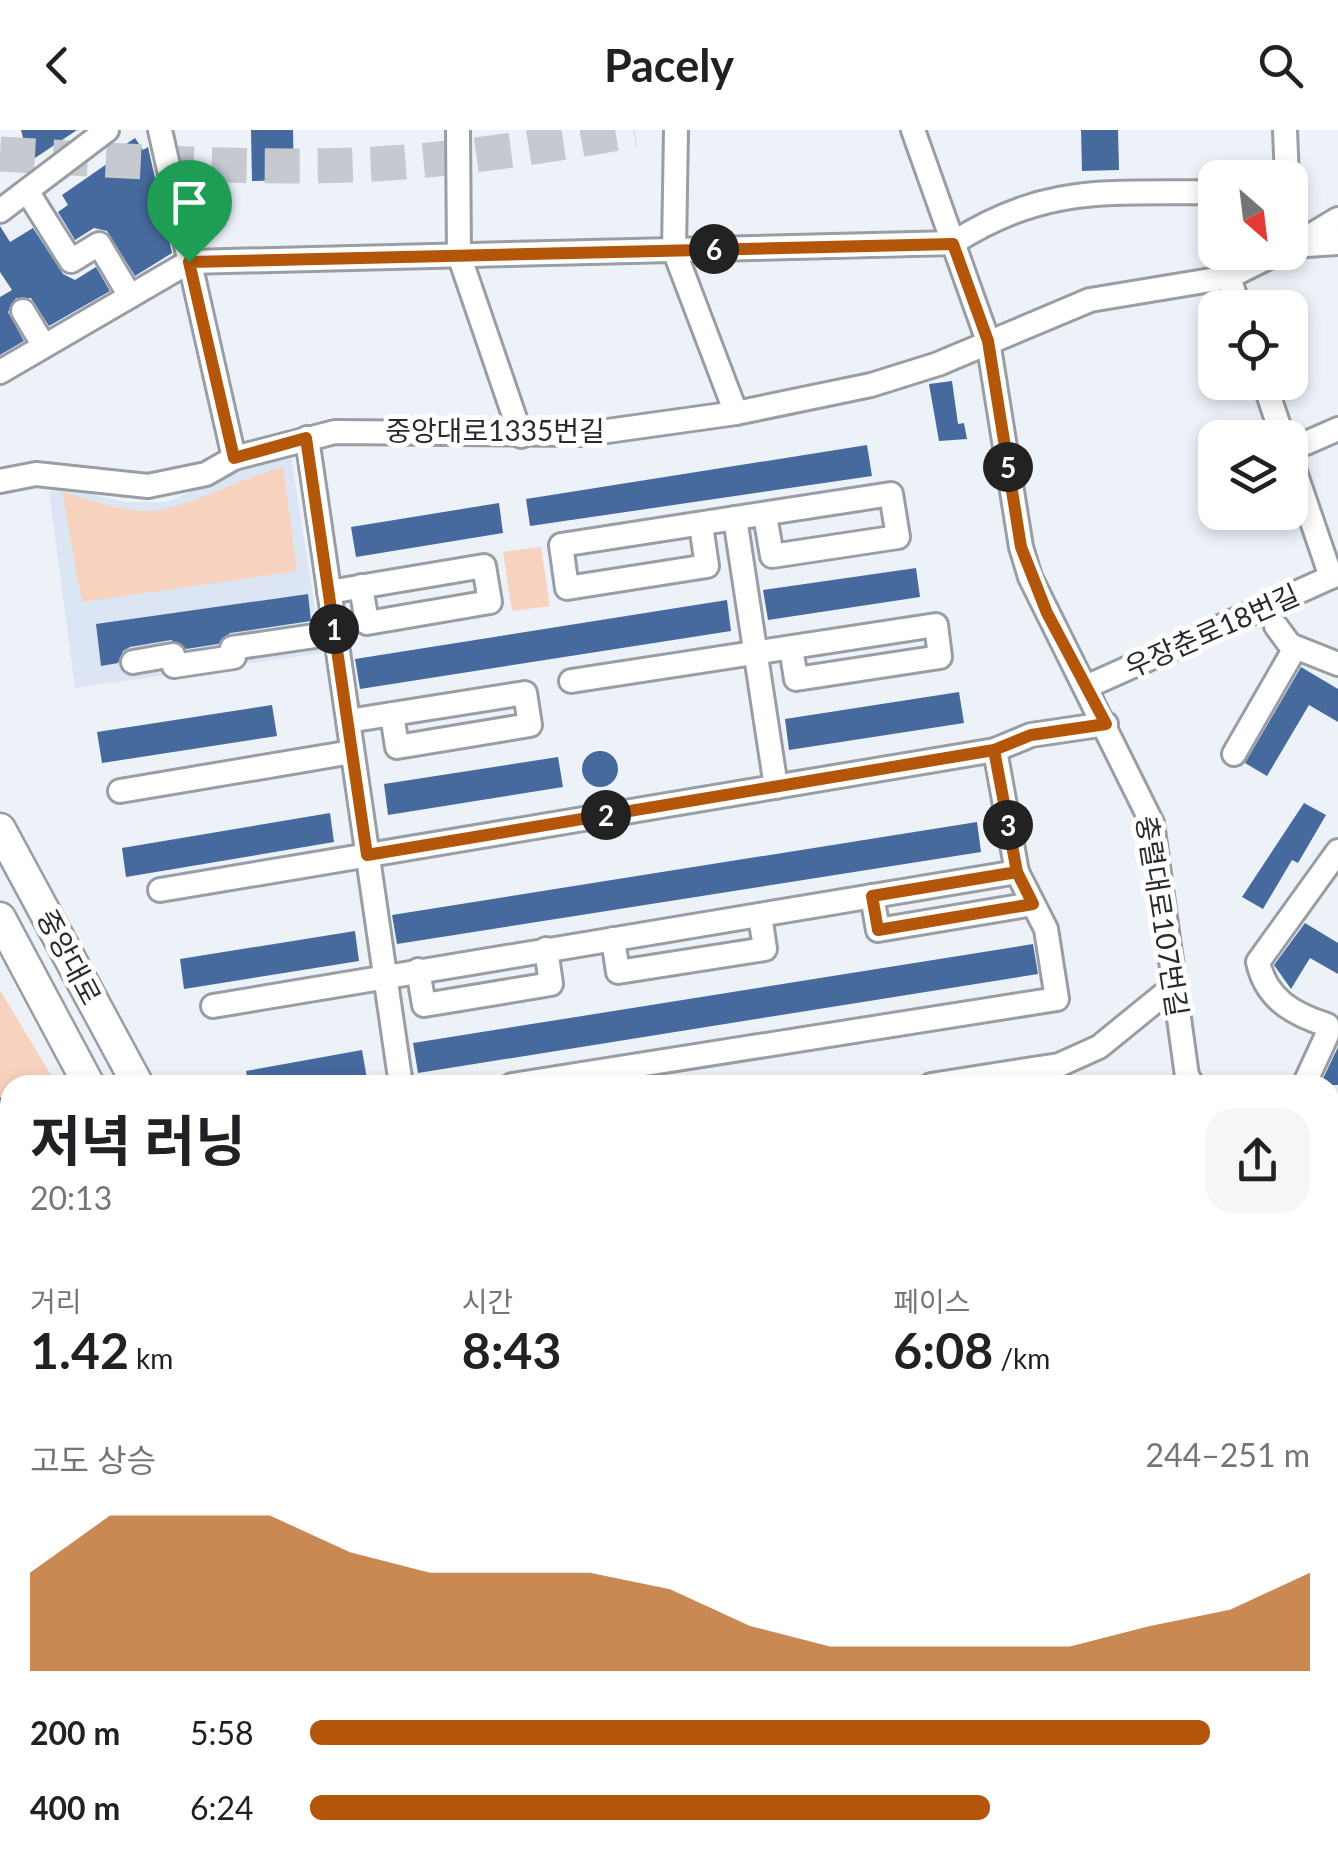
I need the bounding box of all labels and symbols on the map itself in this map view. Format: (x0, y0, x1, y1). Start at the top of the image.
pin (147, 160, 232, 263)
north arrow (1198, 160, 1308, 270)
pin: 6 (689, 224, 739, 274)
street label: 중앙대로1335번길 (385, 413, 605, 447)
pin: 5 (983, 442, 1033, 492)
street label: 우장춘로18번길 (1119, 577, 1304, 684)
pin: 1 (309, 604, 359, 654)
pin: 2 (581, 790, 631, 840)
pin: 3 (983, 800, 1033, 850)
street label: 충렬대로107번길 (1130, 813, 1196, 1019)
street label: 중앙대로 (31, 903, 109, 1010)

